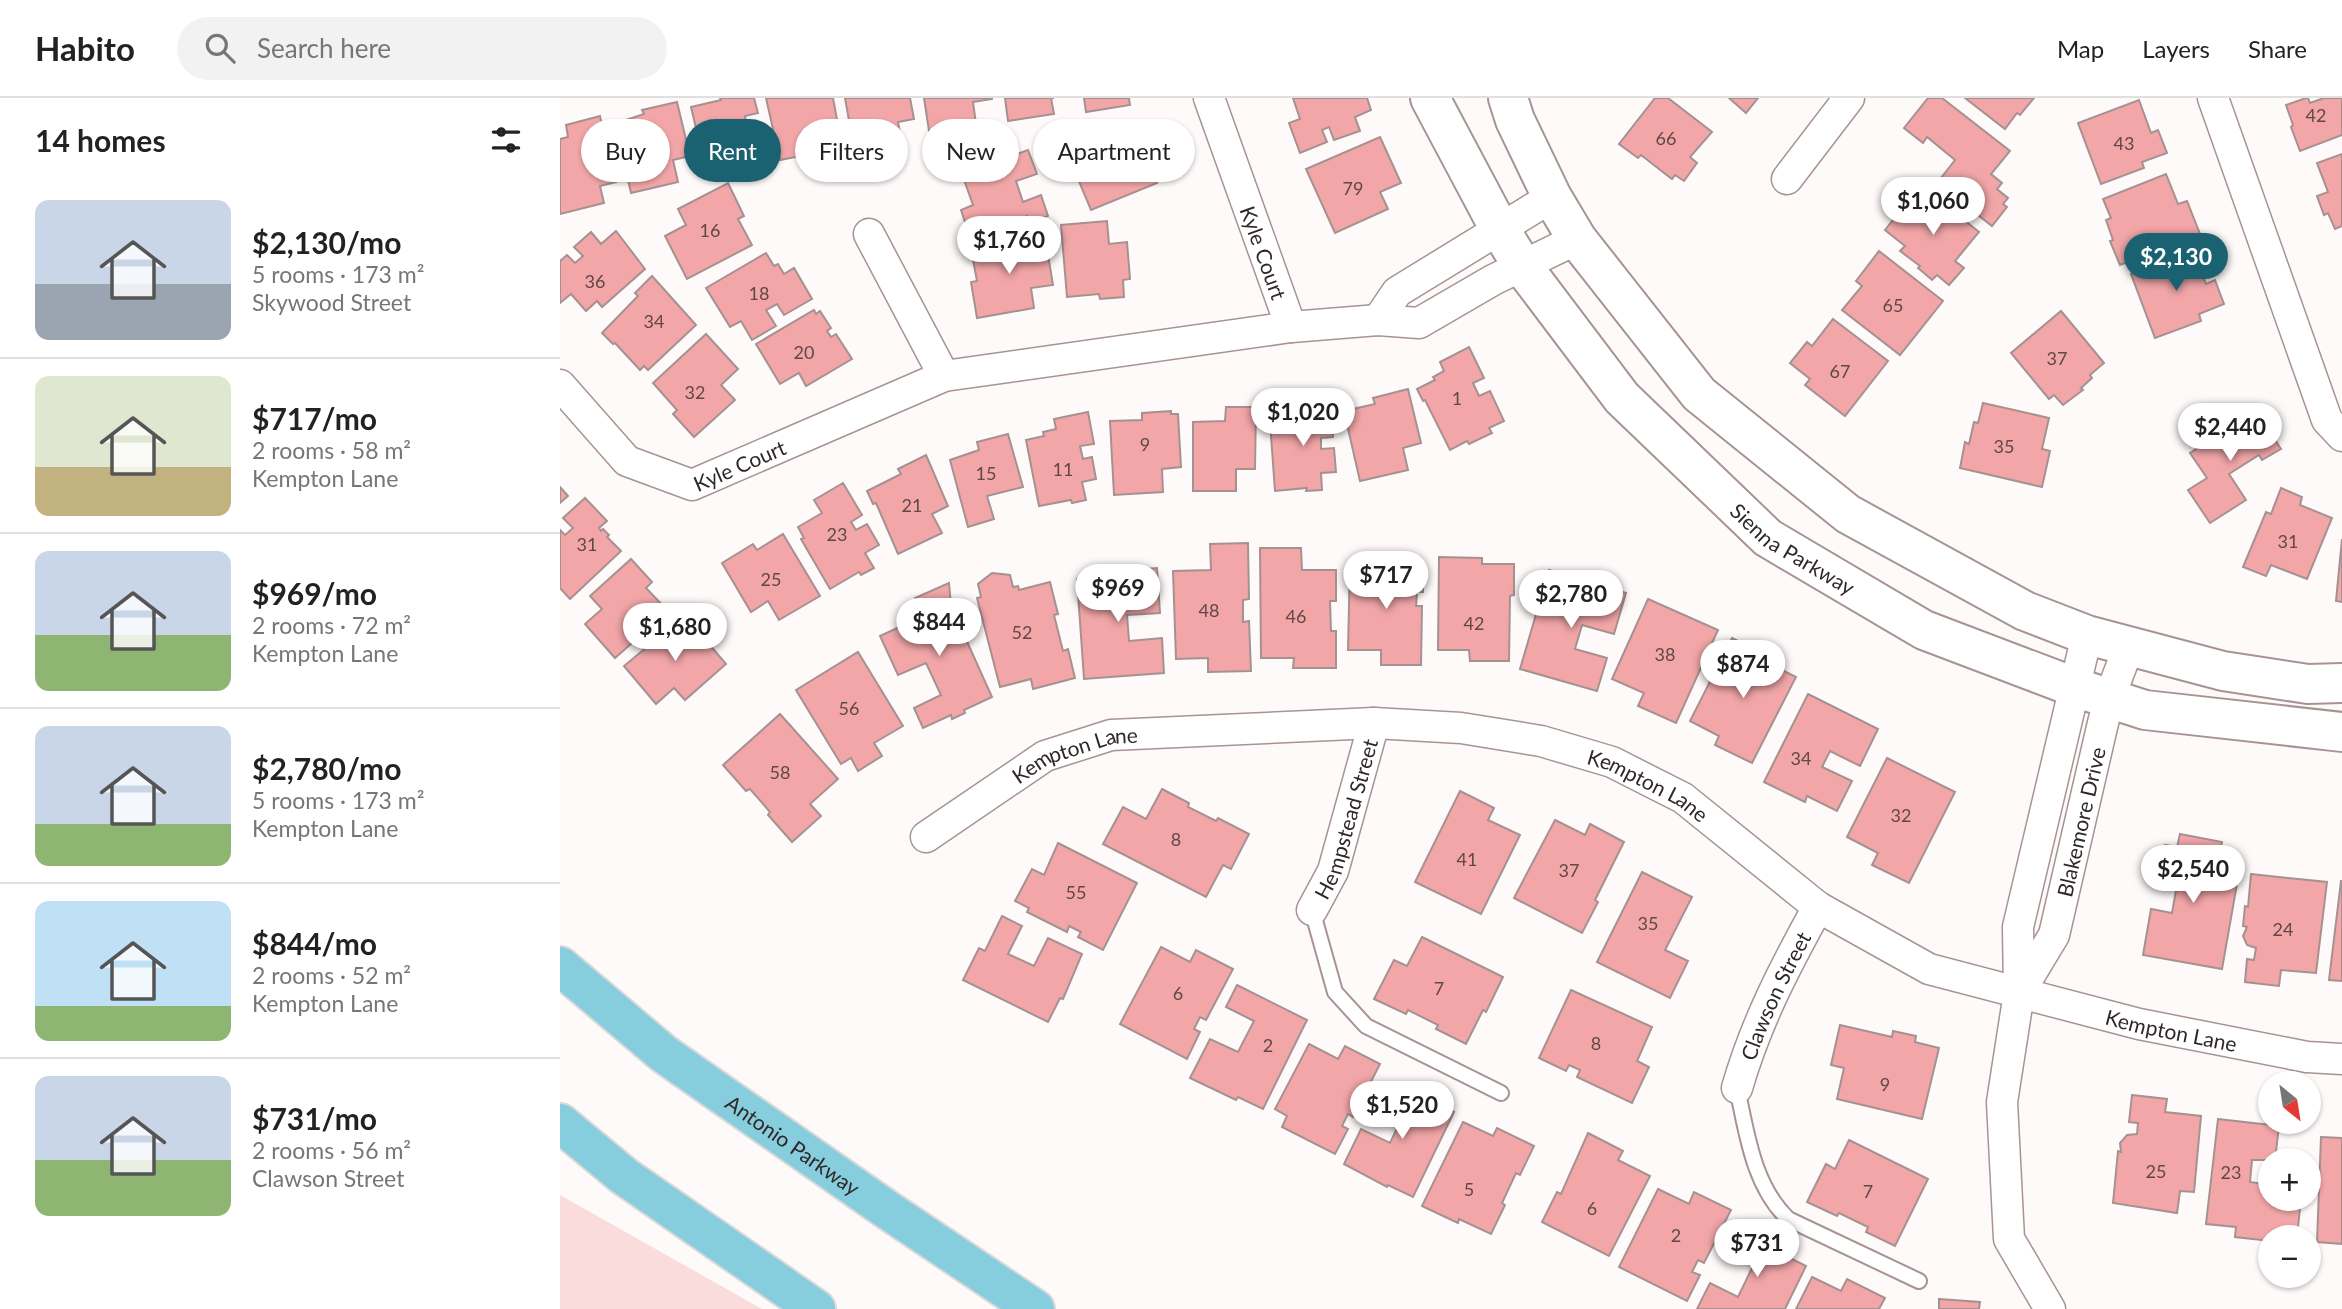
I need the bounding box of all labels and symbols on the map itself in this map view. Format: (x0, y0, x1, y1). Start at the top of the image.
house number: 42 (2306, 104, 2326, 126)
house number: 66 (1656, 127, 1676, 149)
house number: 43 (2114, 132, 2134, 154)
house number: 79 (1343, 177, 1363, 199)
pin: $1,060 (1876, 178, 1990, 237)
street label: Kyle Court (1236, 202, 1293, 303)
pin: $1,760 (952, 216, 1066, 276)
house number: 16 (700, 219, 720, 241)
pin: $2,130 (2119, 234, 2233, 293)
house number: 36 (585, 270, 605, 292)
house number: 18 (749, 282, 769, 304)
house number: 65 (1883, 294, 1903, 316)
house number: 34 (644, 310, 664, 332)
house number: 20 (794, 341, 814, 363)
house number: 37 (2047, 347, 2067, 369)
house number: 67 (1830, 360, 1850, 382)
house number: 32 (685, 381, 705, 403)
house number: 1 (1452, 387, 1462, 409)
pin: $1,020 (1246, 388, 1360, 448)
pin: $2,440 (2173, 404, 2287, 463)
house number: 9 (1140, 433, 1150, 455)
street label: Kyle Court (689, 434, 789, 495)
house number: 35 (1994, 435, 2014, 457)
house number: 11 (1053, 458, 1073, 480)
house number: 15 (976, 462, 996, 484)
house number: 21 (902, 494, 922, 516)
street label: Sienna Parkway (1726, 497, 1860, 599)
house number: 23 (827, 523, 847, 545)
house number: 31 (2278, 530, 2298, 552)
house number: 31 (577, 533, 597, 555)
pin: $717 (1345, 552, 1427, 611)
pin: $969 (1077, 564, 1159, 624)
house number: 25 (761, 568, 781, 590)
pin: $2,780 (1514, 570, 1628, 630)
pin: $844 (898, 598, 980, 658)
house number: 48 (1199, 599, 1219, 621)
pin: $1,680 (618, 603, 732, 663)
house number: 46 (1286, 605, 1306, 627)
house number: 42 (1464, 612, 1484, 634)
house number: 52 (1012, 621, 1032, 643)
pin: $874 (1702, 640, 1784, 700)
house number: 38 (1655, 643, 1675, 665)
house number: 56 (839, 697, 859, 719)
street label: Kempton Lane (1007, 721, 1138, 788)
street label: Hempstead Street (1308, 735, 1382, 903)
street label: Kempton Lane (1585, 743, 1714, 826)
street label: Blakemore Drive (2051, 744, 2110, 899)
house number: 34 (1791, 747, 1811, 769)
house number: 58 (770, 761, 790, 783)
house number: 32 (1891, 804, 1911, 826)
house number: 8 (1171, 828, 1181, 850)
pin: $2,540 (2136, 846, 2250, 905)
house number: 41 (1457, 848, 1477, 870)
house number: 37 (1559, 859, 1579, 881)
house number: 55 (1066, 881, 1086, 903)
house number: 35 (1638, 912, 1658, 934)
house number: 24 (2273, 918, 2293, 940)
street label: Clawson Street (1734, 926, 1815, 1063)
house number: 7 (1434, 977, 1444, 999)
house number: 6 (1173, 982, 1183, 1004)
street label: Kempton Lane (2103, 1003, 2239, 1056)
house number: 8 (1591, 1032, 1601, 1054)
house number: 2 (1263, 1034, 1273, 1056)
north arrow (2258, 1071, 2320, 1134)
house number: 9 (1880, 1073, 1890, 1095)
pin: $1,520 (1345, 1082, 1459, 1141)
street label: Antonio Parkway (722, 1089, 865, 1200)
house number: 25 (2146, 1160, 2166, 1182)
house number: 23 (2221, 1161, 2241, 1183)
house number: 5 (1464, 1178, 1474, 1200)
house number: 7 (1863, 1180, 1873, 1202)
house number: 6 (1587, 1197, 1597, 1219)
pin: $731 (1716, 1220, 1798, 1279)
house number: 2 (1671, 1224, 1681, 1246)

